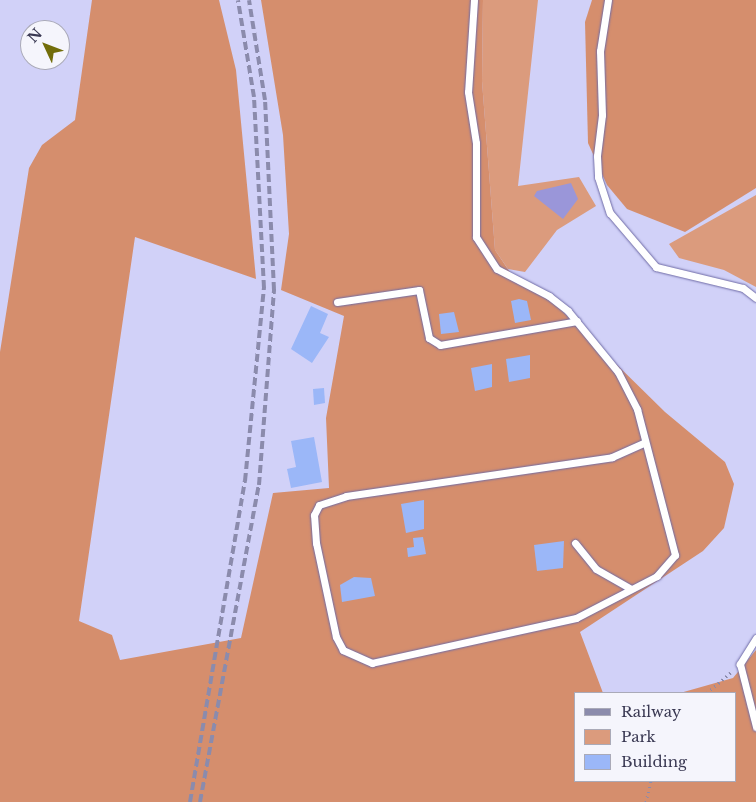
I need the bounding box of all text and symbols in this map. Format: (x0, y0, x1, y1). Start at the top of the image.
north arrow (20, 20, 70, 70)
text: N (24, 25, 46, 46)
legend (574, 692, 736, 782)
text: Railway (621, 702, 681, 721)
text: Park (621, 727, 656, 746)
text: Building (621, 752, 687, 771)

